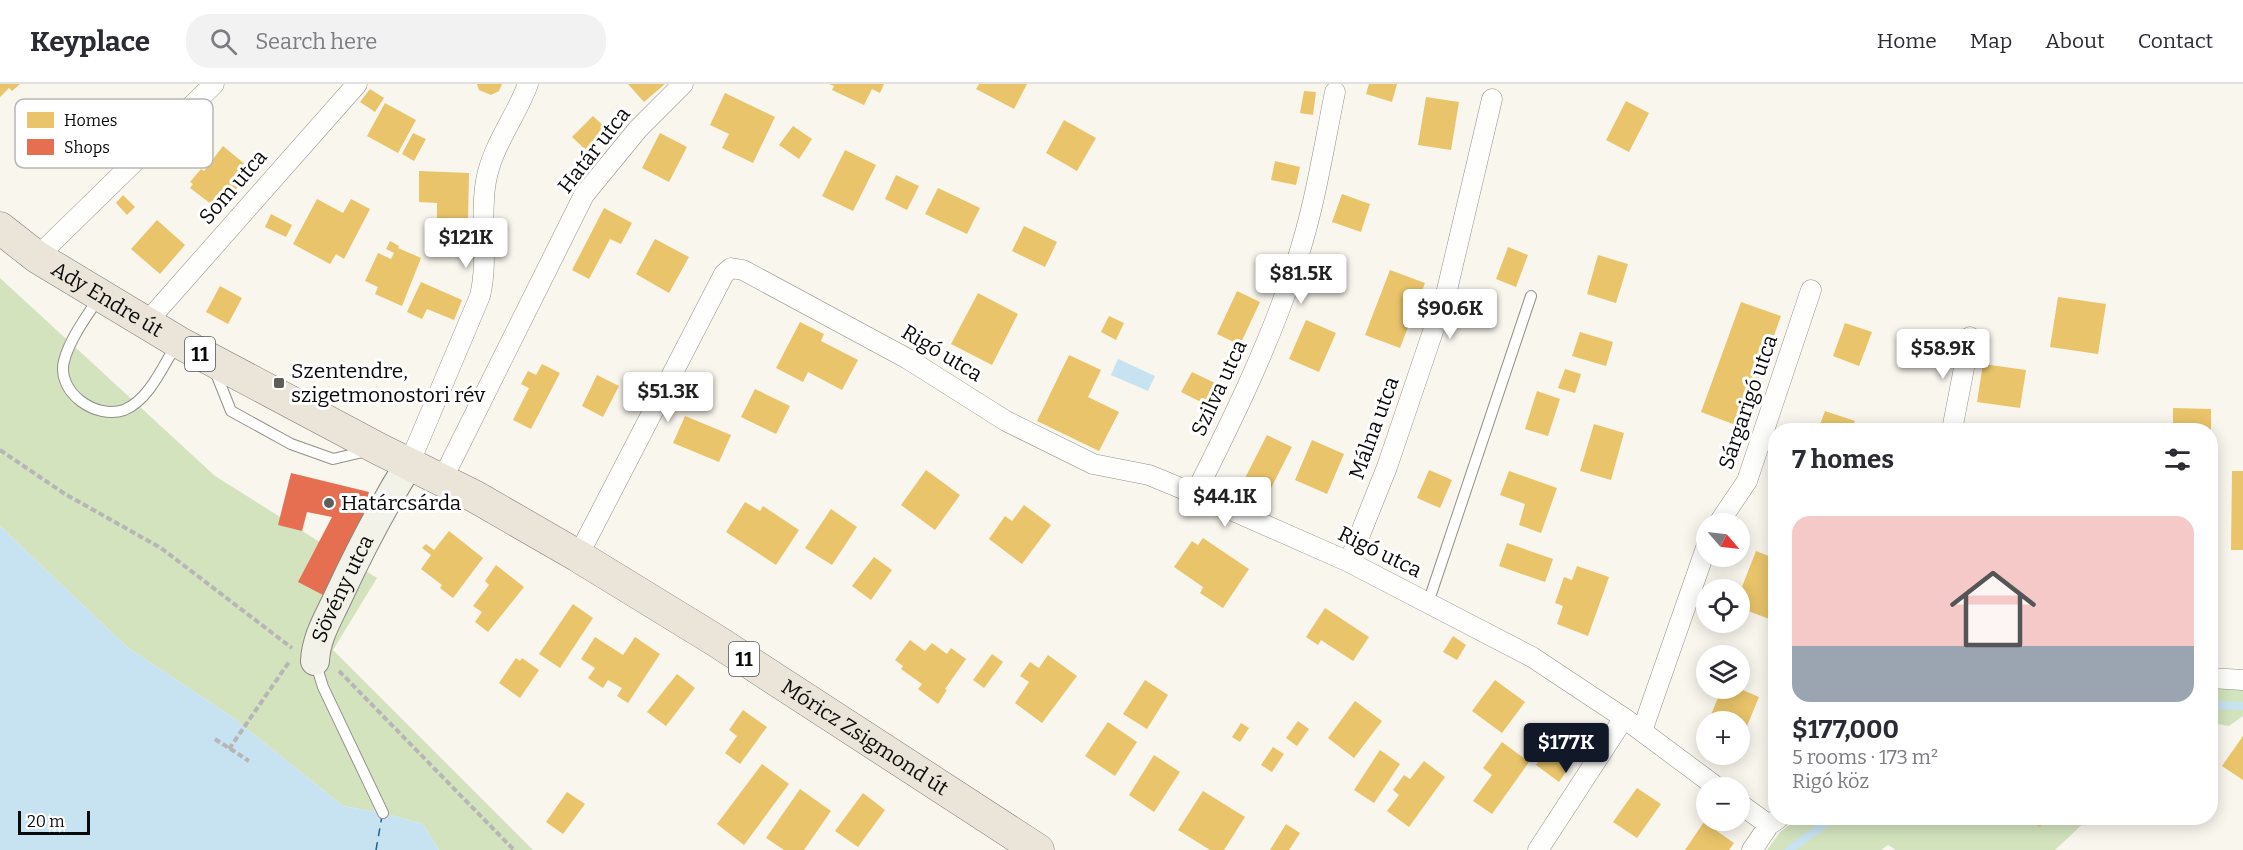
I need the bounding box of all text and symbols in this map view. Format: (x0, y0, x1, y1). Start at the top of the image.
search box (186, 14, 606, 68)
text: Keyplace (30, 25, 150, 58)
icon: search (207, 25, 240, 58)
text: Search here (255, 28, 377, 55)
text: Home (1877, 28, 1937, 54)
text: Map (1970, 28, 2012, 54)
text: About (2045, 28, 2105, 54)
text: Contact (2138, 28, 2213, 54)
legend (15, 99, 213, 168)
street label: Határ utca (552, 101, 636, 198)
text: Homes (64, 111, 117, 130)
text: Shops (64, 138, 110, 157)
street label: Som utca (193, 144, 273, 230)
pin: $121K (424, 218, 508, 269)
text: $121K (439, 225, 493, 249)
pin: $81.5K (1252, 254, 1350, 305)
street label: Ady Endre út (47, 256, 168, 343)
text: $81.5K (1270, 261, 1332, 285)
pin: $90.6K (1401, 289, 1499, 340)
text: $90.6K (1417, 296, 1483, 320)
street label: Rigó utca (897, 319, 988, 388)
pin: $58.9K (1894, 329, 1992, 380)
street label: Sárgarigó utca (1713, 331, 1783, 473)
street label: Szilva utca (1185, 335, 1253, 440)
text: $58.9K (1911, 336, 1975, 360)
road number: 11 (185, 337, 215, 371)
place label: Szentendre, szigetmonostori rév (291, 358, 486, 408)
pin: $51.3K (619, 372, 717, 423)
street label: Málna utca (1343, 373, 1405, 483)
marker: Szentendre, szigetmonostori rév (272, 376, 286, 390)
text: $51.3K (637, 379, 699, 403)
icon: filters (2161, 443, 2194, 476)
text: 7 homes (1792, 444, 1894, 475)
pin: $44.1K (1176, 477, 1274, 528)
text: $44.1K (1193, 484, 1257, 508)
place label: Határcsárda (341, 490, 462, 516)
marker: Határcsárda (322, 496, 336, 510)
north arrow (1696, 513, 1750, 567)
map controls (1696, 513, 1750, 831)
street label: Rigó utca (1334, 521, 1426, 584)
street label: Sövény utca (306, 530, 380, 646)
icon: home (1939, 555, 2047, 663)
button: locate (1696, 579, 1750, 633)
road number: 11 (729, 642, 759, 676)
button: layers (1696, 645, 1750, 699)
street label: Móricz Zsigmond út (777, 674, 954, 801)
button: + (1696, 711, 1750, 765)
text: $177,000 (1792, 714, 1899, 745)
pin: $177K (1524, 723, 1608, 774)
text: $177K (1538, 730, 1594, 754)
text: 5 rooms · 173 m² (1792, 745, 1938, 769)
text: Rigó köz (1792, 769, 1869, 793)
button: − (1696, 777, 1750, 831)
scale bar (18, 808, 90, 836)
text: 20 m (27, 812, 64, 831)

